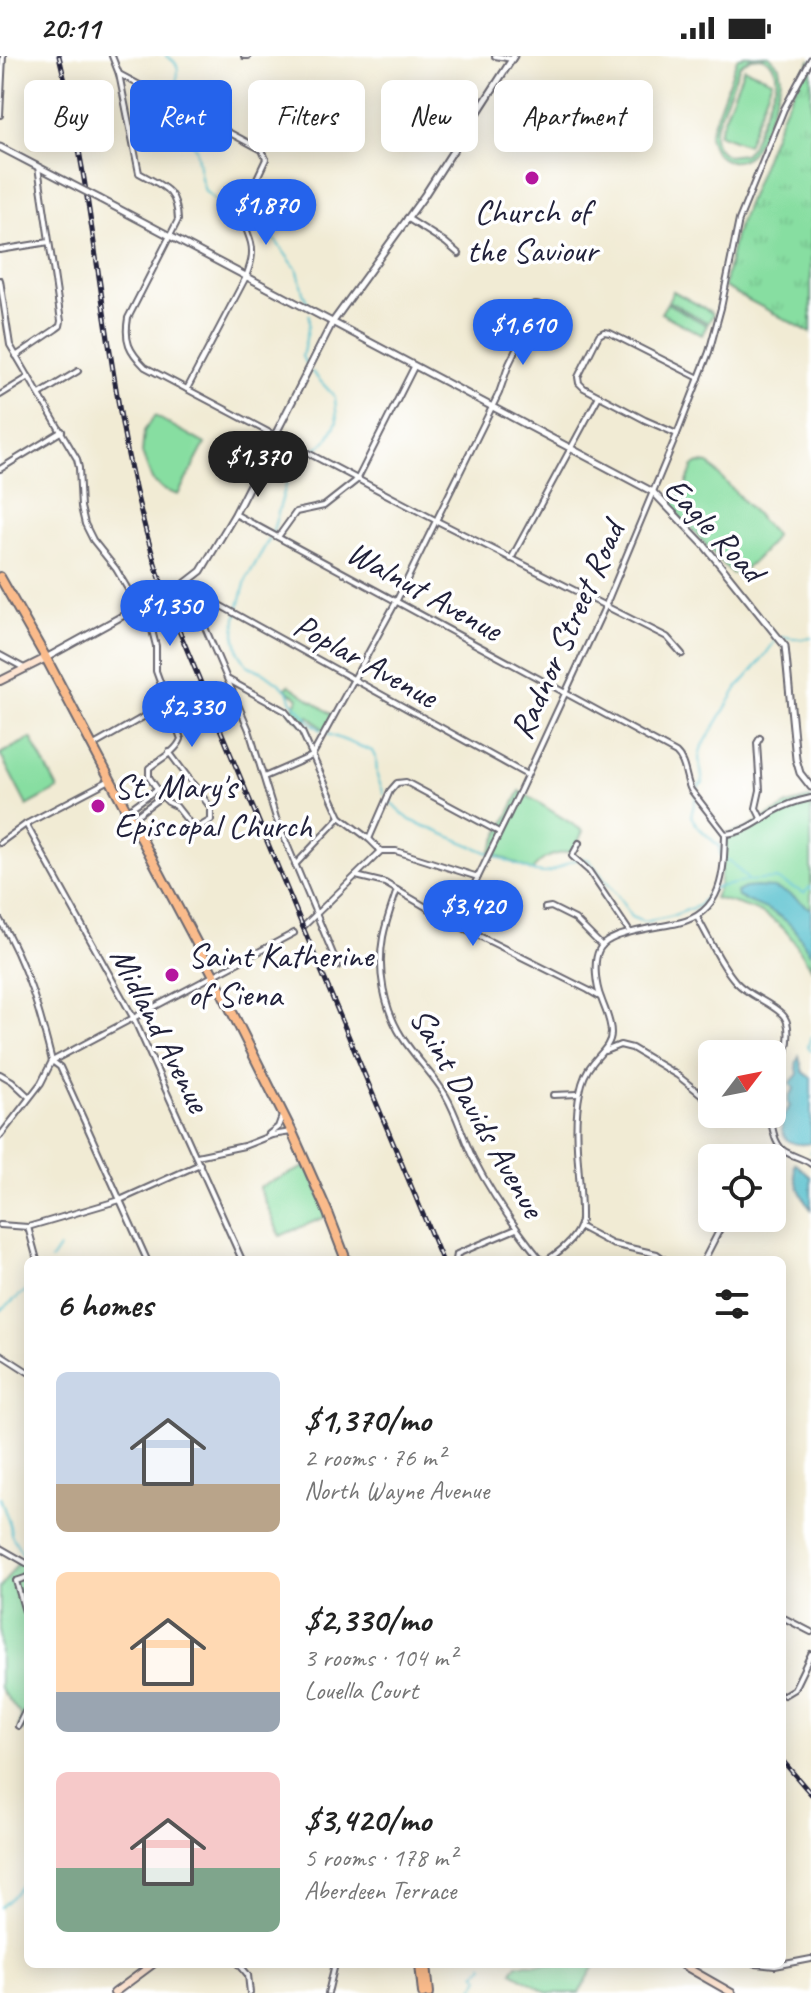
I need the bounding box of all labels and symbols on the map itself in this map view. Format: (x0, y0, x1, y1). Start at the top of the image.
marker: Church of the Saviour (523, 169, 541, 187)
pin: $1,870 (201, 179, 331, 247)
place label: Church of the Saviour (467, 190, 601, 272)
pin: $1,610 (458, 299, 588, 367)
pin: $1,370 (193, 431, 323, 499)
street label: Eagle Road (655, 468, 777, 594)
street label: Radnor Street Road (499, 511, 635, 746)
street label: Walnut Avenue (340, 530, 511, 652)
pin: $1,350 (105, 580, 235, 648)
street label: Poplar Avenue (286, 603, 447, 718)
pin: $2,330 (127, 681, 257, 749)
place label: St. Mary's Episcopal Church (114, 765, 312, 847)
marker: St. Mary's Episcopal Church (89, 797, 107, 815)
pin: $3,420 (408, 880, 538, 948)
place label: Saint Katherine of Siena (188, 934, 375, 1016)
street label: Midland Avenue (101, 940, 221, 1121)
marker: Saint Katherine of Siena (163, 966, 181, 984)
street label: Saint Davids Avenue (400, 1000, 556, 1227)
north arrow (698, 1040, 786, 1128)

